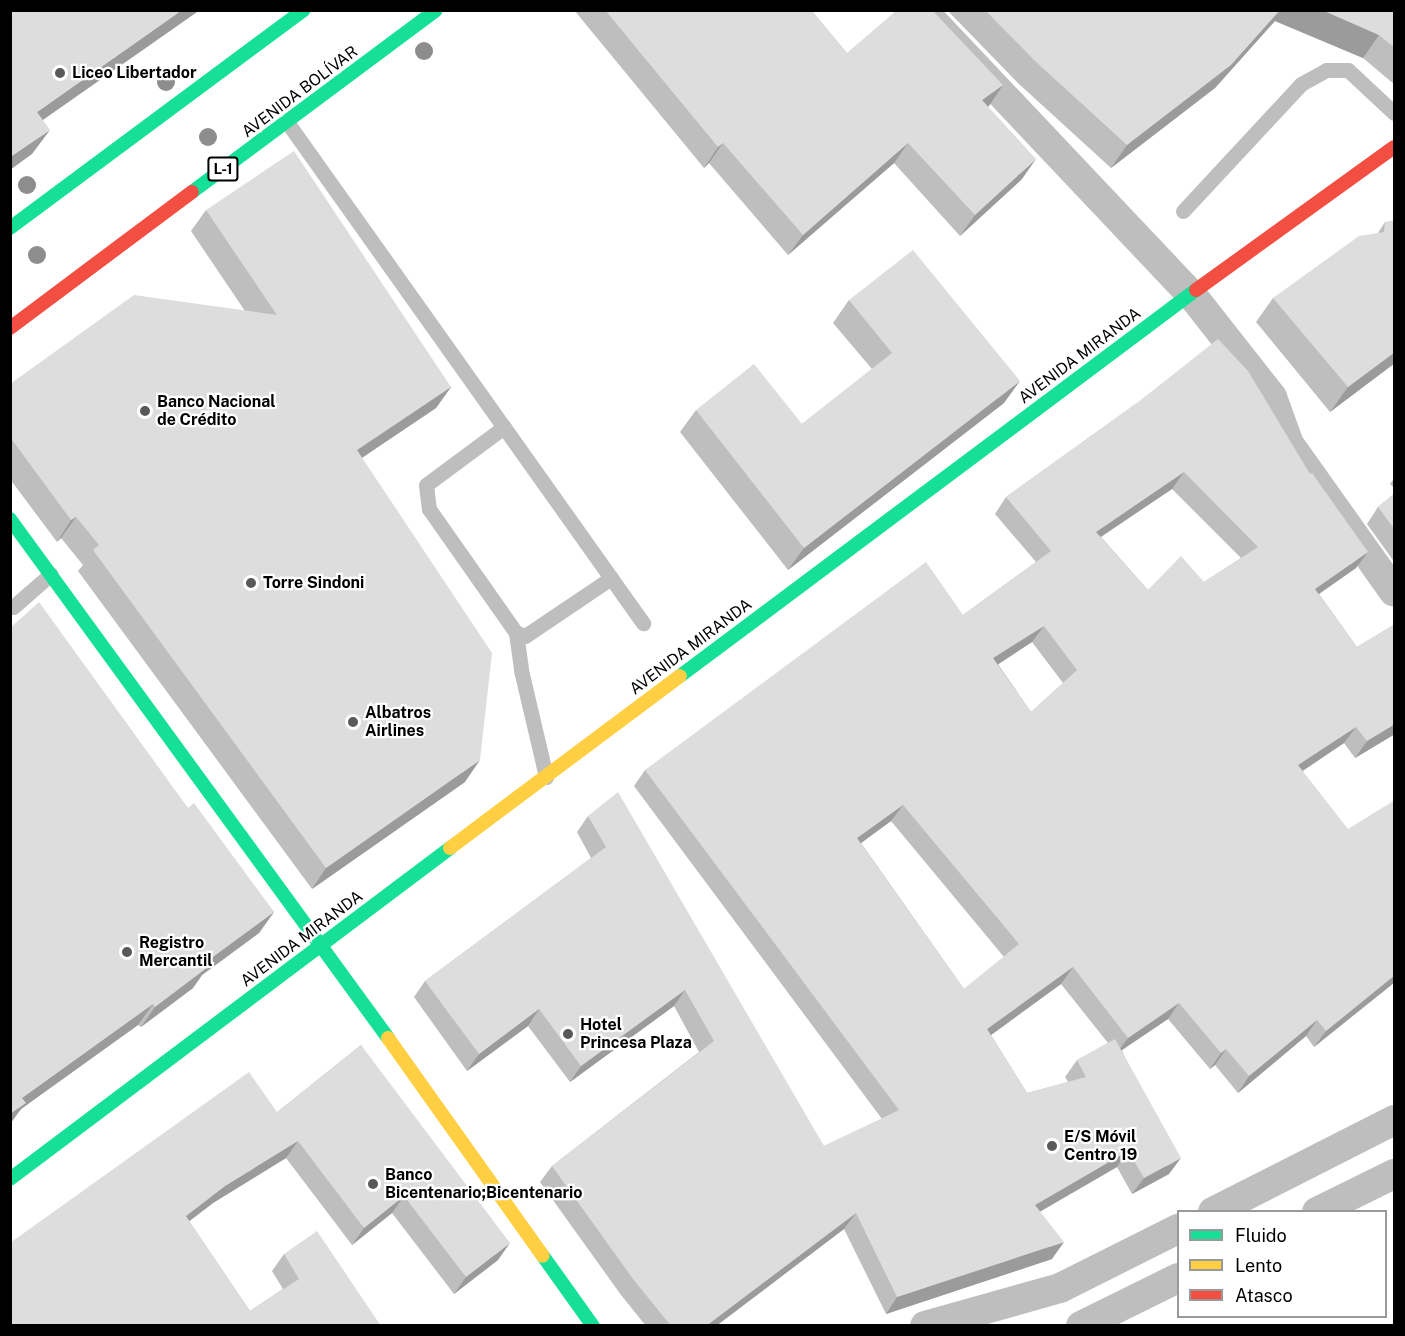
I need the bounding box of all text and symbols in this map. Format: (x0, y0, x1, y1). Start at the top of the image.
street label: AVENIDA BOLÍVAR (238, 42, 362, 142)
place label: Liceo Libertador (72, 63, 197, 83)
marker: Liceo Libertador (53, 66, 67, 80)
road number: L-1 (206, 157, 240, 181)
street label: AVENIDA MIRANDA (1015, 304, 1145, 408)
place label: Banco Nacional de Crédito (157, 392, 276, 430)
marker: Banco Nacional de Crédito (138, 404, 152, 418)
place label: Torre Sindoni (263, 573, 364, 593)
marker: Torre Sindoni (244, 576, 258, 590)
street label: AVENIDA MIRANDA (626, 595, 756, 699)
place label: Albatros Airlines (365, 703, 431, 741)
marker: Albatros Airlines (346, 715, 360, 729)
street label: AVENIDA MIRANDA (237, 887, 367, 991)
place label: Registro Mercantil (139, 933, 212, 971)
marker: Registro Mercantil (120, 945, 134, 959)
place label: Hotel Princesa Plaza (580, 1015, 692, 1053)
marker: Hotel Princesa Plaza (561, 1027, 575, 1041)
place label: E/S Móvil Centro 19 (1064, 1127, 1137, 1165)
marker: E/S Móvil Centro 19 (1045, 1139, 1059, 1153)
place label: Banco Bicentenario;Bicentenario (385, 1165, 583, 1203)
marker: Banco Bicentenario;Bicentenario (366, 1177, 380, 1191)
legend (1177, 1210, 1387, 1318)
text: Fluido (1235, 1225, 1287, 1246)
text: Lento (1235, 1255, 1282, 1276)
text: Atasco (1235, 1285, 1293, 1306)

